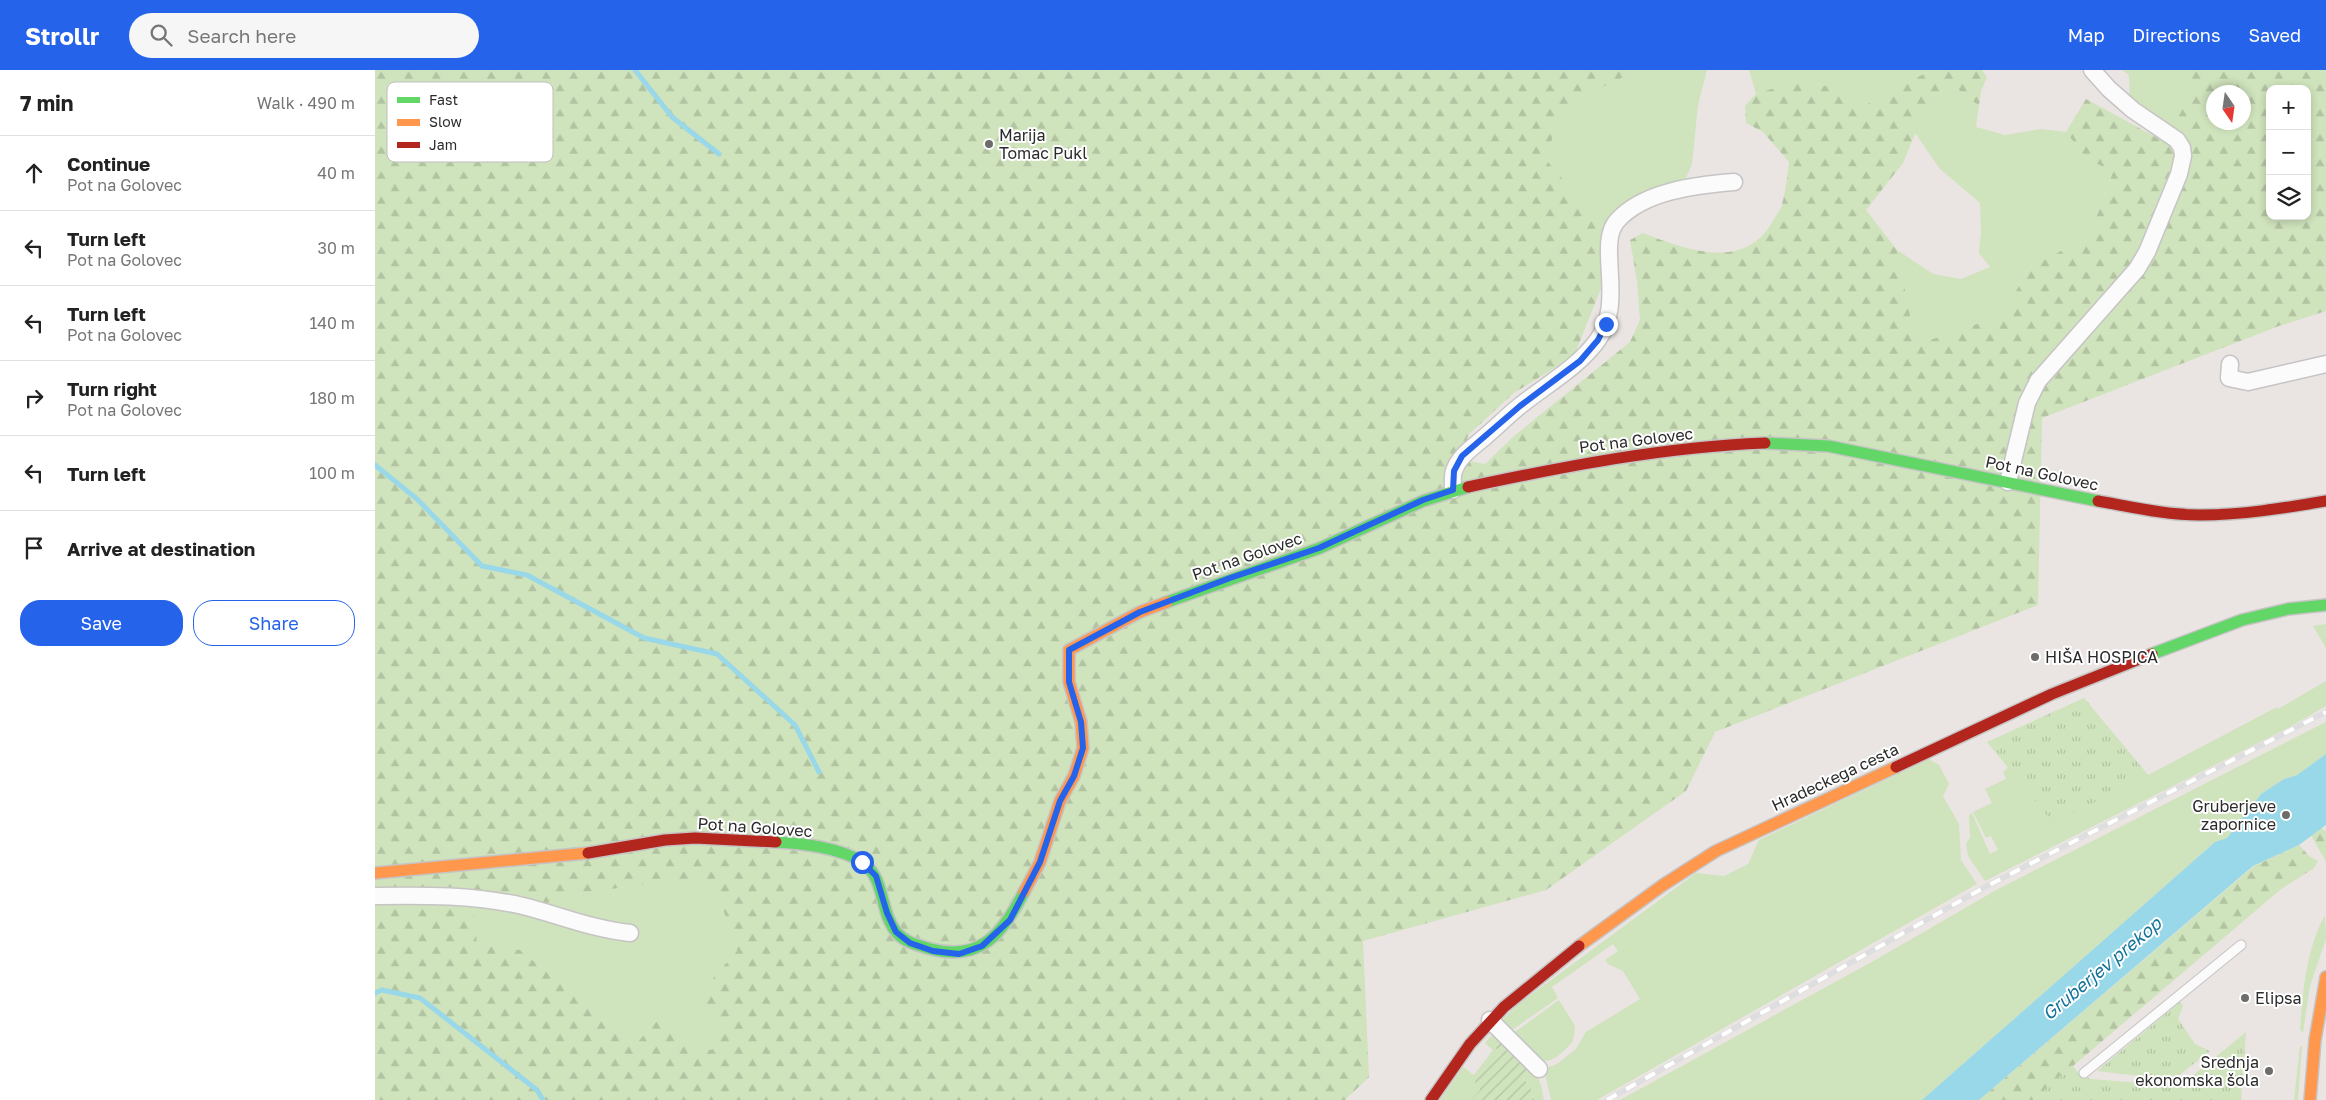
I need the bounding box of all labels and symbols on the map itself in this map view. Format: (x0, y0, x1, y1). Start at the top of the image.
legend (387, 82, 553, 162)
north arrow (2206, 85, 2251, 130)
text: Fast (429, 91, 458, 108)
text: Slow (429, 113, 462, 130)
place label: Marija Tomac Pukl (999, 125, 1087, 163)
text: Jam (429, 136, 457, 153)
marker: Marija Tomac Pukl (983, 138, 995, 150)
route end (1595, 313, 1618, 336)
street label: Pot na Golovec (1578, 423, 1695, 457)
street label: Pot na Golovec (1984, 451, 2101, 495)
street label: Pot na Golovec (1189, 528, 1305, 584)
place label: HIŠA HOSPICA (2045, 647, 2158, 667)
marker: HIŠA HOSPICA (2029, 651, 2041, 663)
street label: Hradeckega cesta (1768, 739, 1902, 815)
place label: Gruberjeve zapornice (2192, 796, 2276, 834)
marker: Gruberjeve zapornice (2280, 809, 2292, 821)
street label: Pot na Golovec (697, 813, 813, 841)
route start (851, 851, 874, 874)
water label: Gruberjev prekop (2037, 911, 2167, 1024)
place label: Elipsa (2255, 988, 2302, 1008)
marker: Elipsa (2239, 992, 2251, 1004)
place label: Srednja ekonomska šola (2135, 1052, 2259, 1090)
marker: Srednja ekonomska šola (2263, 1065, 2275, 1077)

